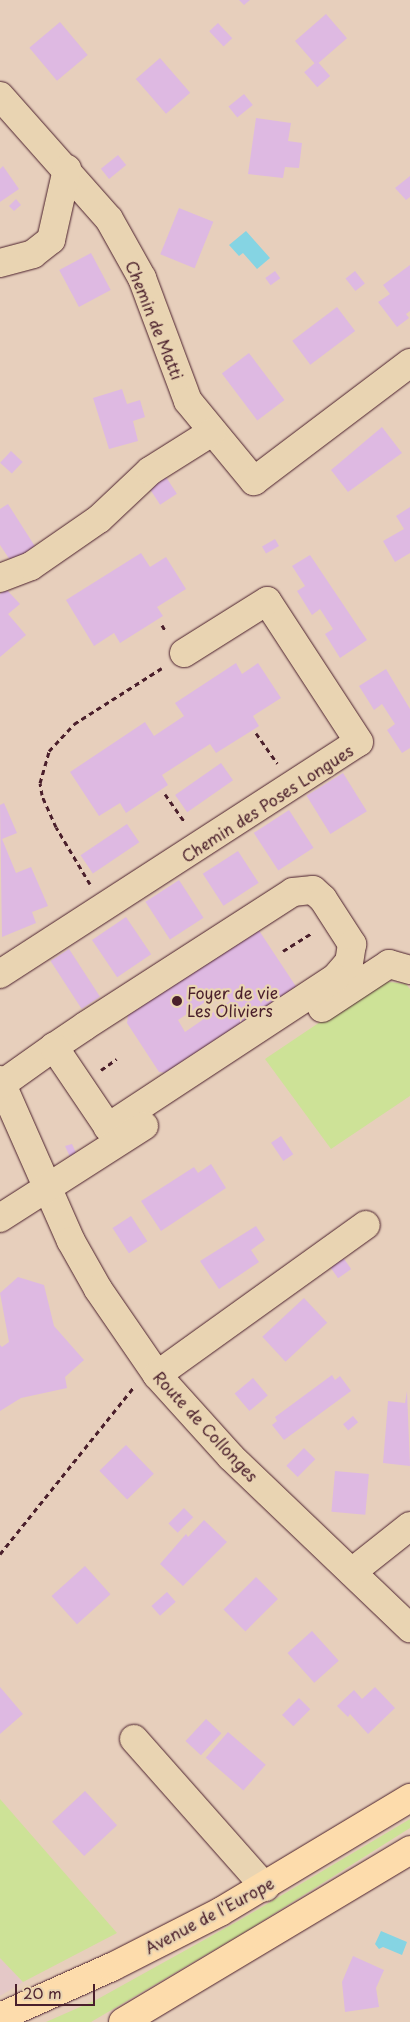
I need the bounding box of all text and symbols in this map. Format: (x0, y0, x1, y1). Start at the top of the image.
street label: Chemin de Matti (122, 257, 188, 383)
street label: Chemin des Poses Longues (177, 740, 357, 866)
place label: Foyer de vie Les Oliviers (187, 982, 279, 1020)
marker: Foyer de vie Les Oliviers (171, 995, 183, 1007)
street label: Route de Collonges (150, 1366, 262, 1486)
street label: Avenue de l'Europe (141, 1873, 277, 1957)
scale bar (18, 1974, 98, 2006)
text: 20 m (23, 1981, 62, 2004)

